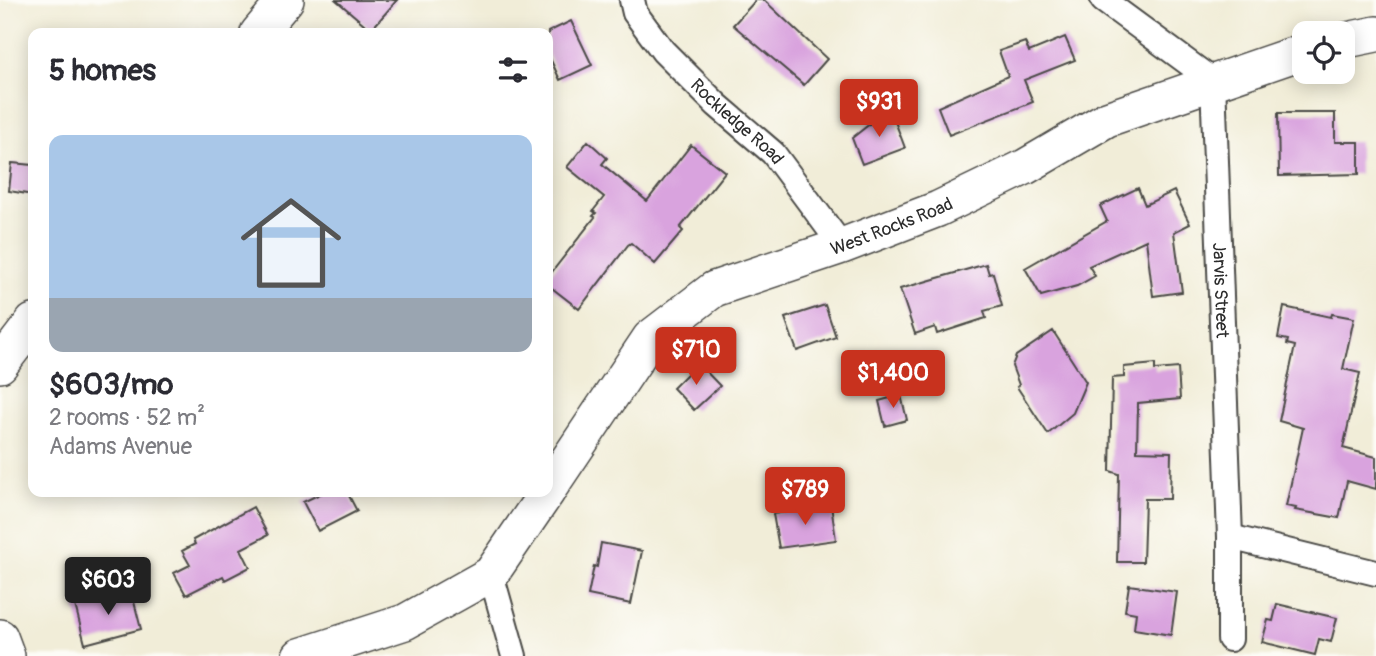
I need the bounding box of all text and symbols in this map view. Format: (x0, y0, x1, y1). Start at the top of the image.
map controls (1292, 21, 1355, 84)
button: locate (1292, 21, 1355, 84)
icon: filters (494, 51, 532, 89)
text: 5 homes (49, 52, 156, 89)
street label: Rockledge Road (685, 74, 789, 169)
pin: $931 (838, 80, 920, 139)
text: $931 (856, 87, 902, 116)
icon: home (228, 180, 354, 306)
street label: West Rocks Road (828, 192, 957, 261)
street label: Jarvis Street (1207, 242, 1234, 339)
pin: $710 (655, 328, 737, 387)
text: $710 (671, 335, 721, 364)
pin: $1,400 (836, 350, 950, 410)
text: $1,400 (857, 358, 929, 387)
text: $603/mo (49, 366, 173, 403)
text: 2 rooms · 52 m² (49, 403, 205, 432)
text: Adams Avenue (49, 432, 192, 461)
pin: $789 (764, 468, 846, 527)
text: $789 (781, 475, 829, 504)
pin: $603 (67, 558, 149, 617)
text: $603 (81, 565, 135, 594)

